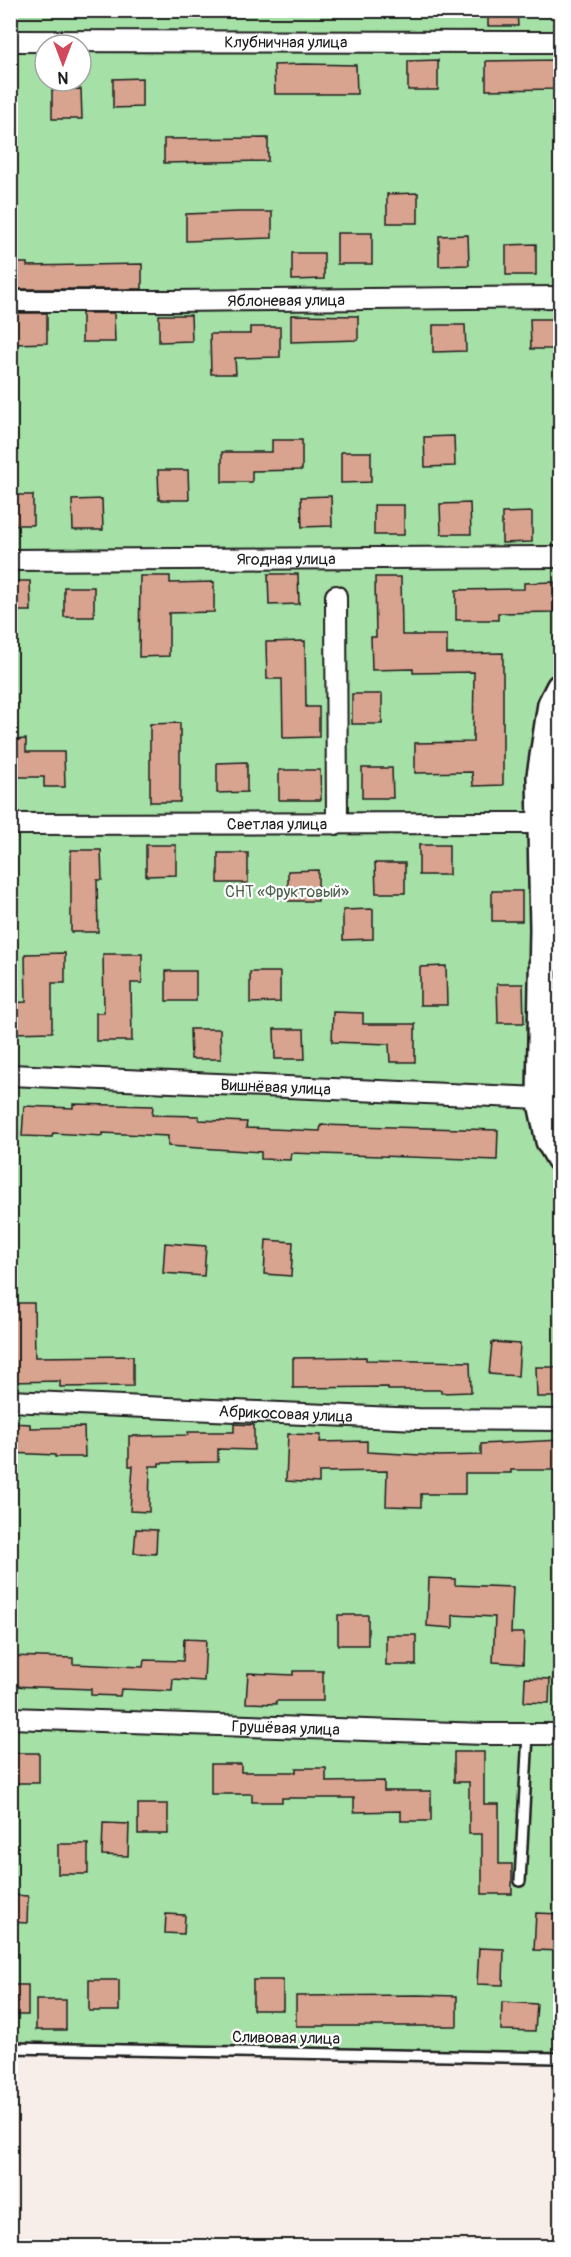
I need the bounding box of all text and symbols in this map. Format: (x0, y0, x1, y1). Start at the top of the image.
street label: Клубничная улица (224, 32, 348, 53)
north arrow (33, 33, 93, 93)
text: N (57, 67, 68, 87)
street label: Яблоневая улица (227, 290, 345, 311)
street label: Ягодная улица (236, 549, 336, 570)
street label: Светлая улица (227, 814, 327, 835)
park label: СНТ «Фруктовый» (225, 882, 349, 902)
street label: Вишнёвая улица (220, 1075, 331, 1100)
street label: Абрикосовая улица (218, 1401, 353, 1427)
street label: Грушёвая улица (231, 1716, 340, 1740)
street label: Сливовая улица (232, 2027, 340, 2049)

